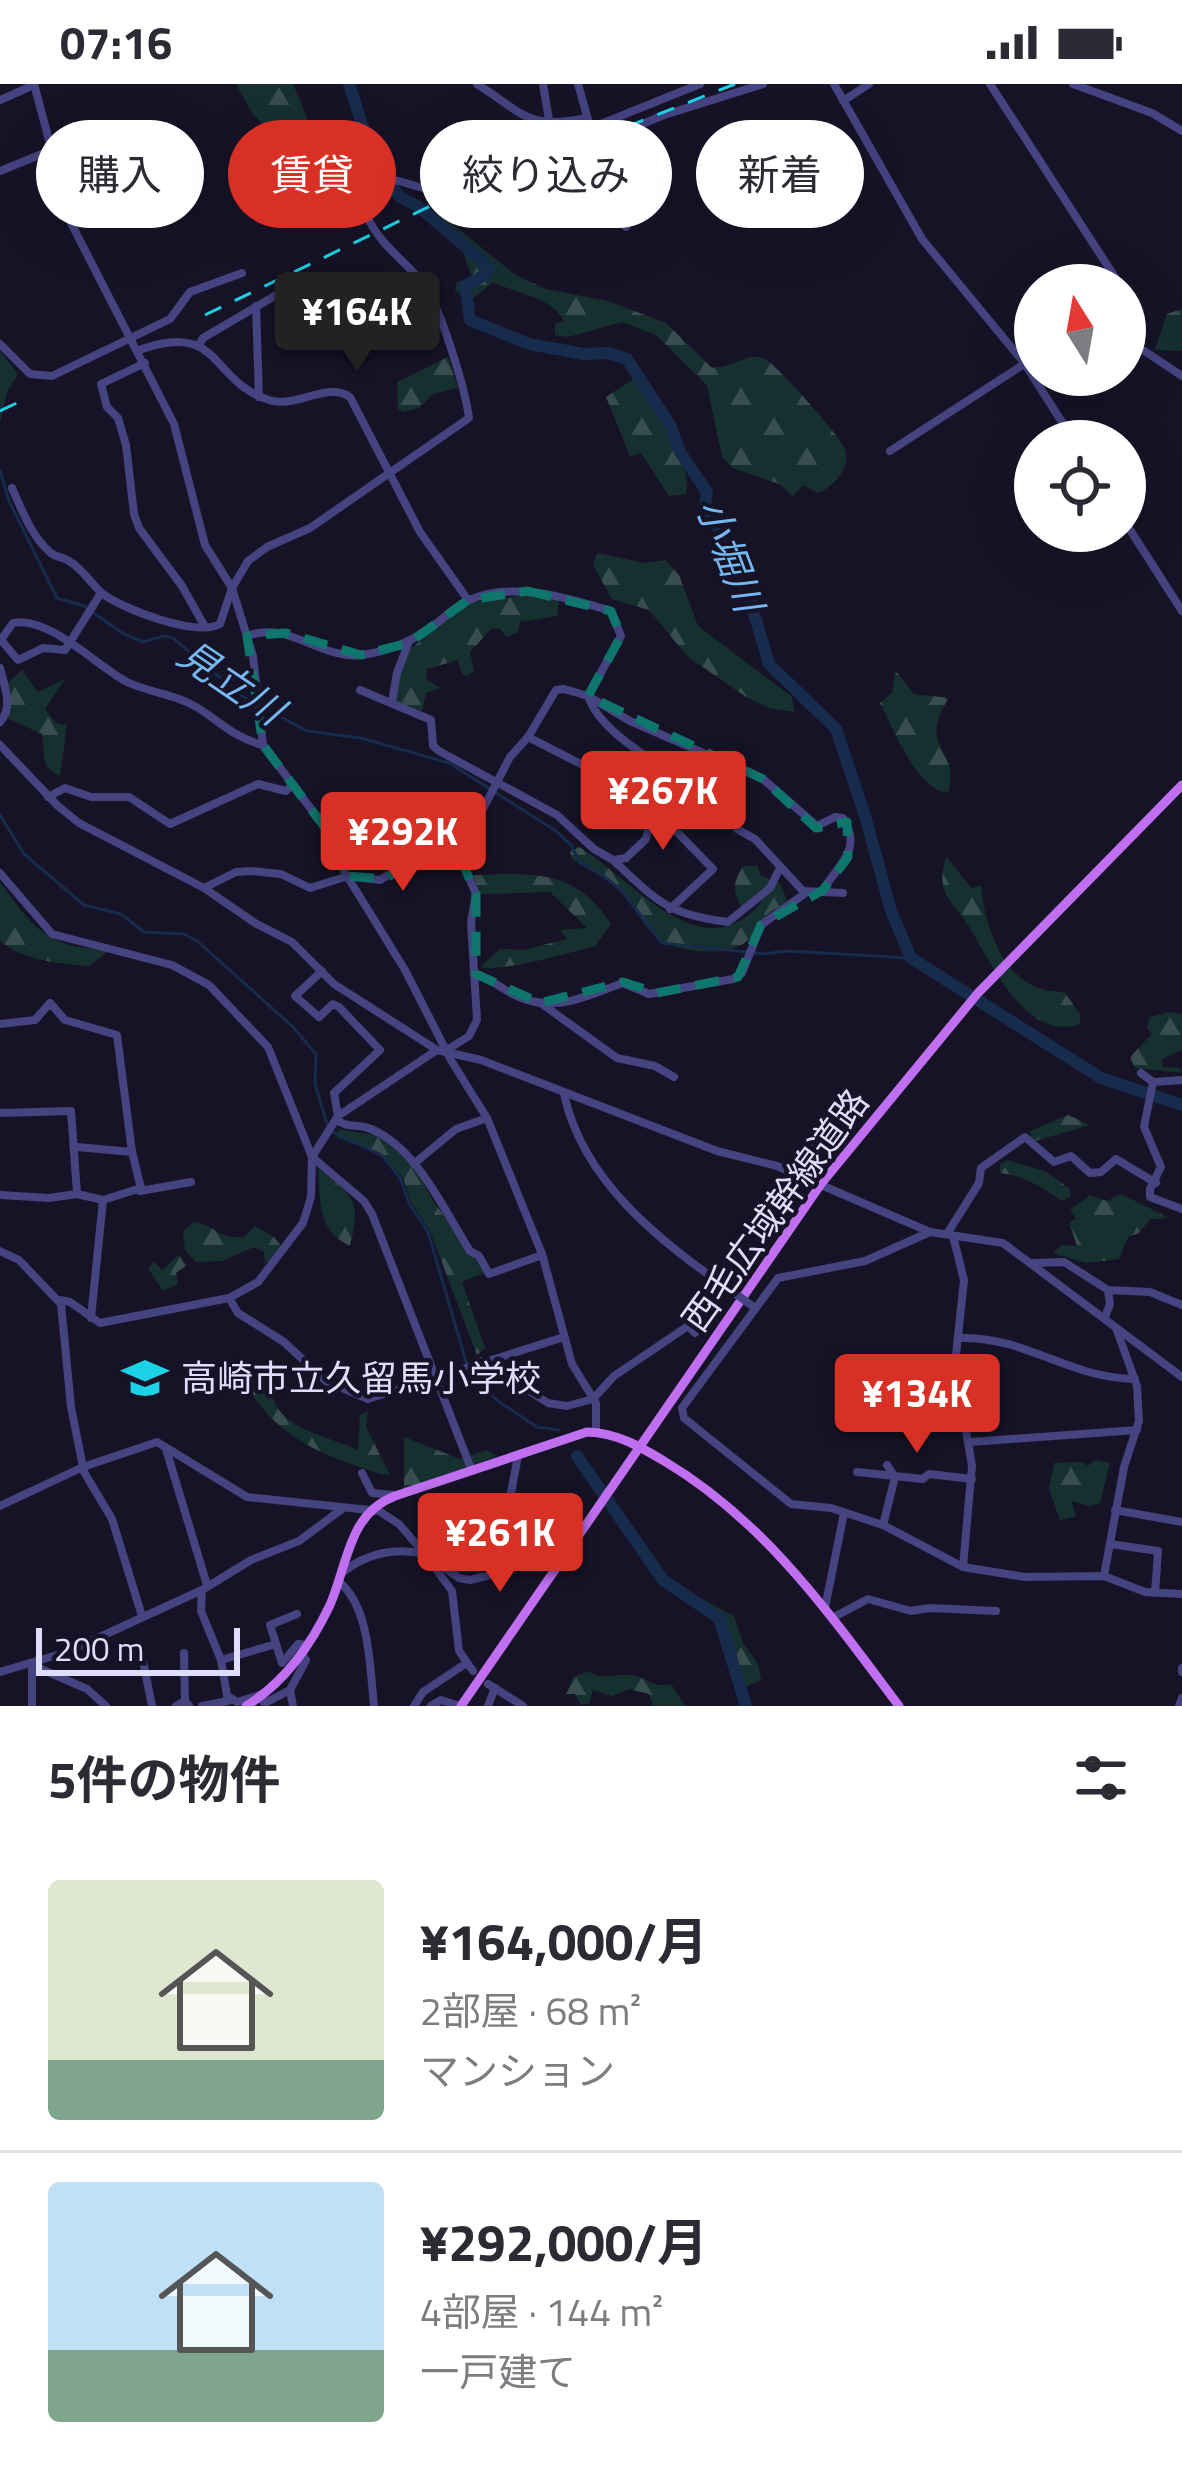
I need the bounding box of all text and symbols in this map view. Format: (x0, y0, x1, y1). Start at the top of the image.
text: 07:16 (60, 8, 172, 76)
chip: 購入 (36, 120, 204, 228)
chip: 賃貸 (228, 120, 396, 228)
chip: 絞り込み (420, 120, 672, 228)
chip: 新着 (696, 120, 864, 228)
north arrow (1014, 264, 1146, 396)
map controls (1014, 264, 1146, 552)
pin: ¥164K (273, 272, 441, 374)
text: ¥164K (302, 281, 412, 340)
button: locate (1014, 420, 1146, 552)
water label: 小堀川 (682, 490, 780, 624)
water label: 見立川 (166, 624, 300, 741)
pin: ¥267K (579, 751, 747, 853)
text: ¥267K (608, 760, 718, 819)
pin: ¥292K (319, 792, 487, 894)
text: ¥292K (348, 801, 458, 860)
street label: 西毛広域幹線道路 (668, 1077, 881, 1342)
place label: 高崎市立久留馬小学校 (181, 1350, 541, 1405)
school or university icon: 高崎市立久留馬小学校 (120, 1353, 170, 1403)
pin: ¥134K (833, 1354, 1001, 1456)
text: ¥134K (862, 1363, 972, 1422)
pin: ¥261K (416, 1493, 584, 1595)
text: ¥261K (445, 1502, 555, 1561)
scale bar (36, 1622, 240, 1675)
text: 200 m (54, 1624, 144, 1674)
text: 5件の物件 (48, 1740, 281, 1818)
icon: filters (1068, 1745, 1134, 1811)
text: ¥164,000/月 (420, 1902, 708, 1980)
icon: home (144, 1928, 288, 2072)
text: 2部屋 · 68 m² (420, 1981, 641, 2040)
text: マンション (420, 2041, 615, 2100)
text: ¥292,000/月 (420, 2203, 708, 2281)
icon: home (144, 2230, 288, 2374)
text: 4部屋 · 144 m² (420, 2282, 663, 2341)
text: 一戸建て (420, 2342, 576, 2401)

